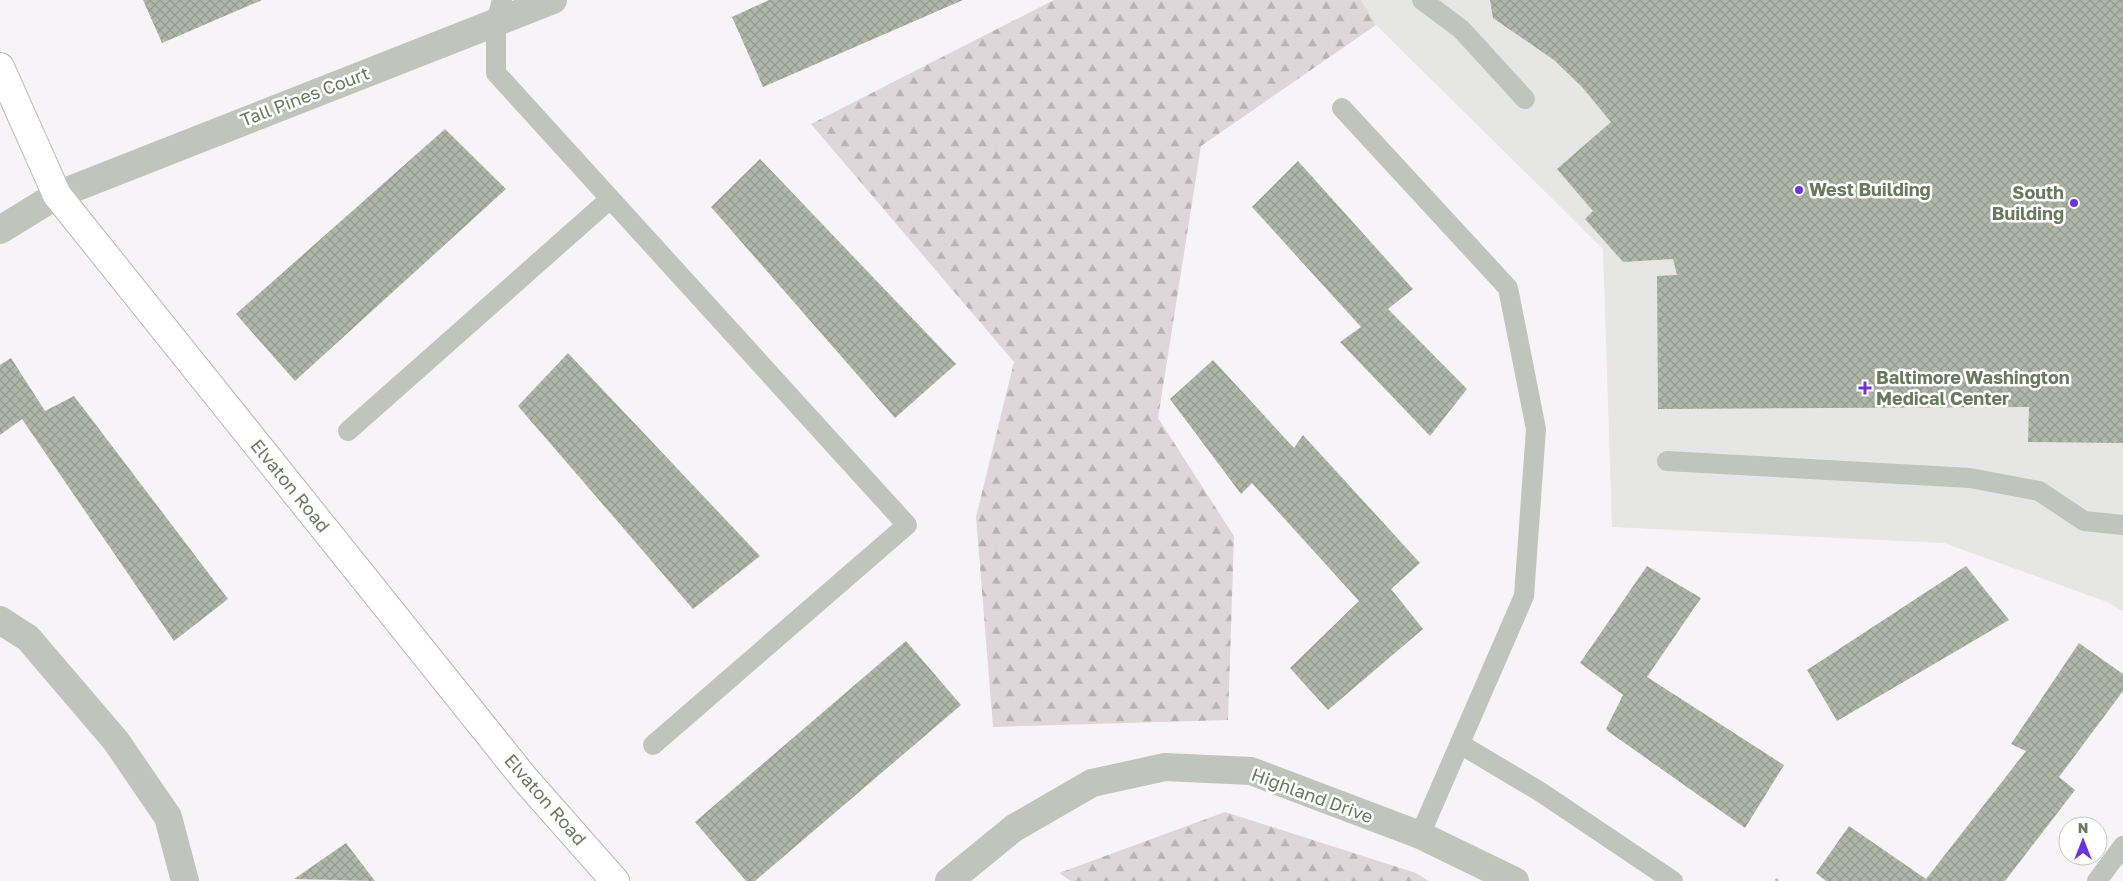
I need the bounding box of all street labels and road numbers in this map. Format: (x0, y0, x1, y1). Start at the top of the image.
street label: Tall Pines Court (237, 61, 372, 131)
street label: Elvaton Road (246, 434, 335, 536)
street label: Elvaton Road (500, 749, 591, 849)
street label: Highland Drive (1249, 763, 1376, 827)

